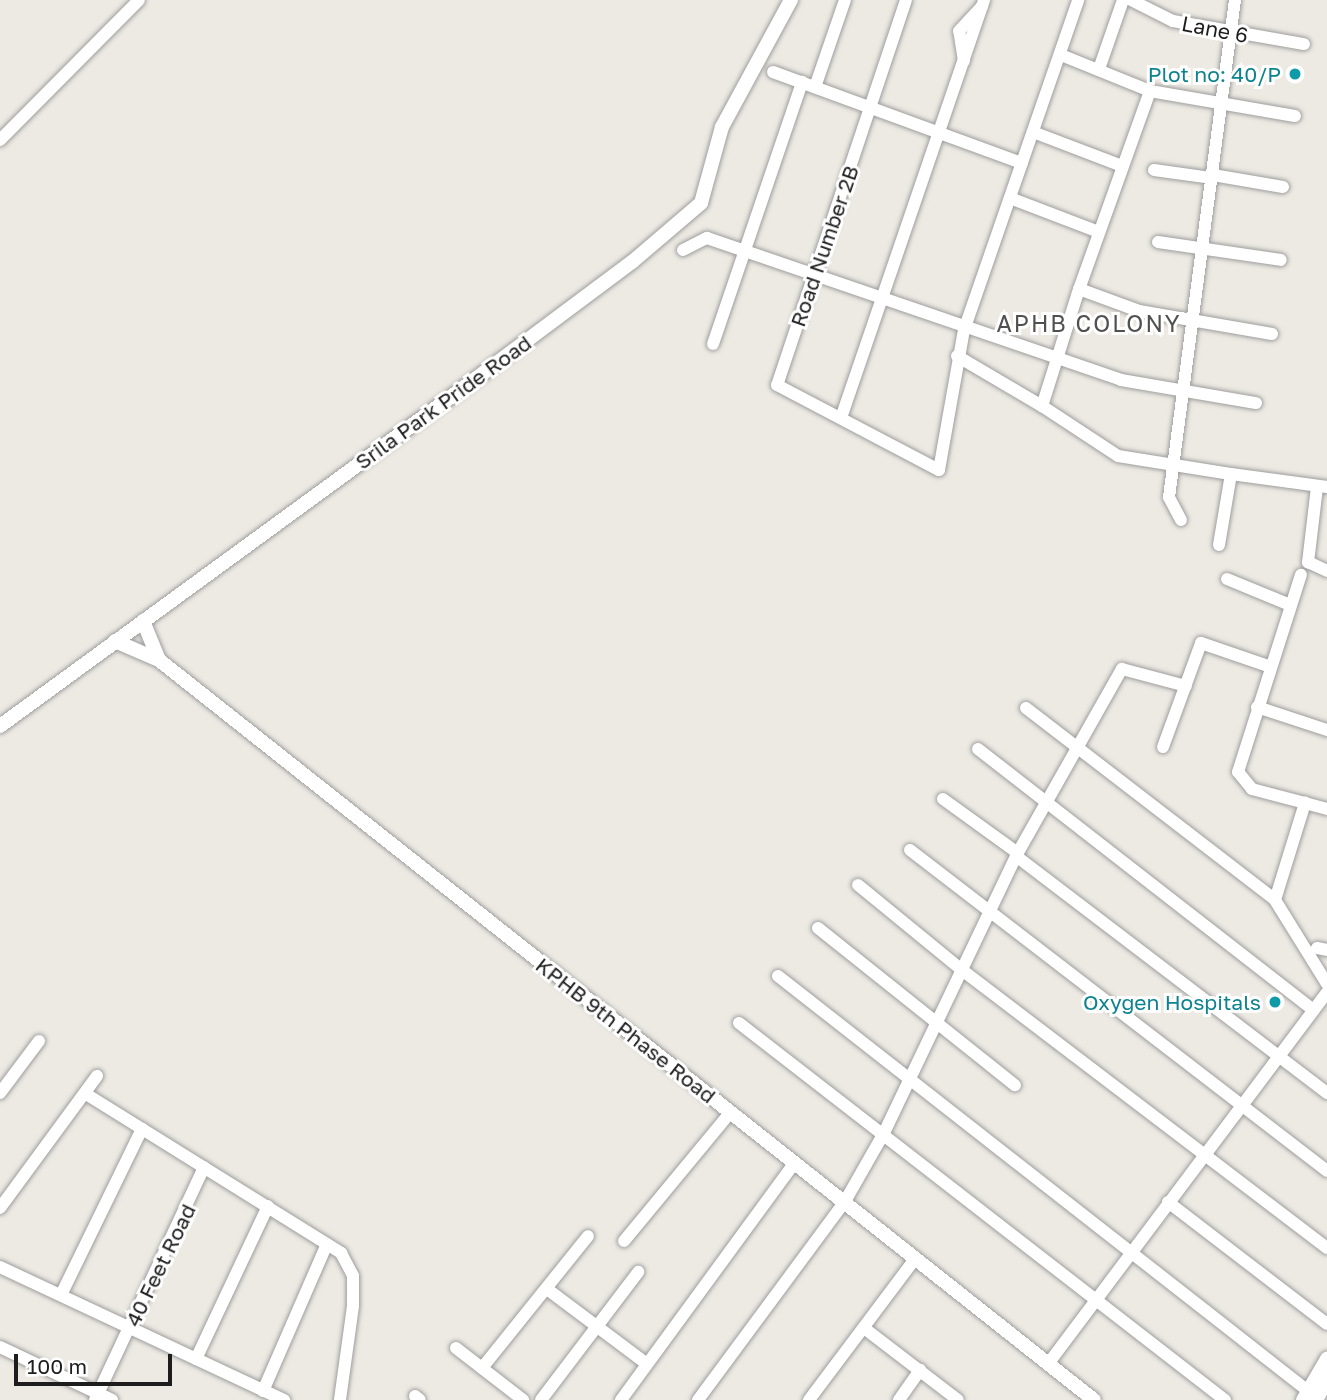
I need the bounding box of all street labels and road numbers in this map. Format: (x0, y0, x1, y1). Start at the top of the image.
street label: Lane 6 (1180, 10, 1250, 48)
street label: Road Number 2B (785, 162, 863, 330)
street label: Srila Park Pride Road (350, 330, 536, 474)
street label: KPHB 9th Phase Road (531, 952, 721, 1108)
street label: 40 Feet Road (120, 1200, 200, 1330)

